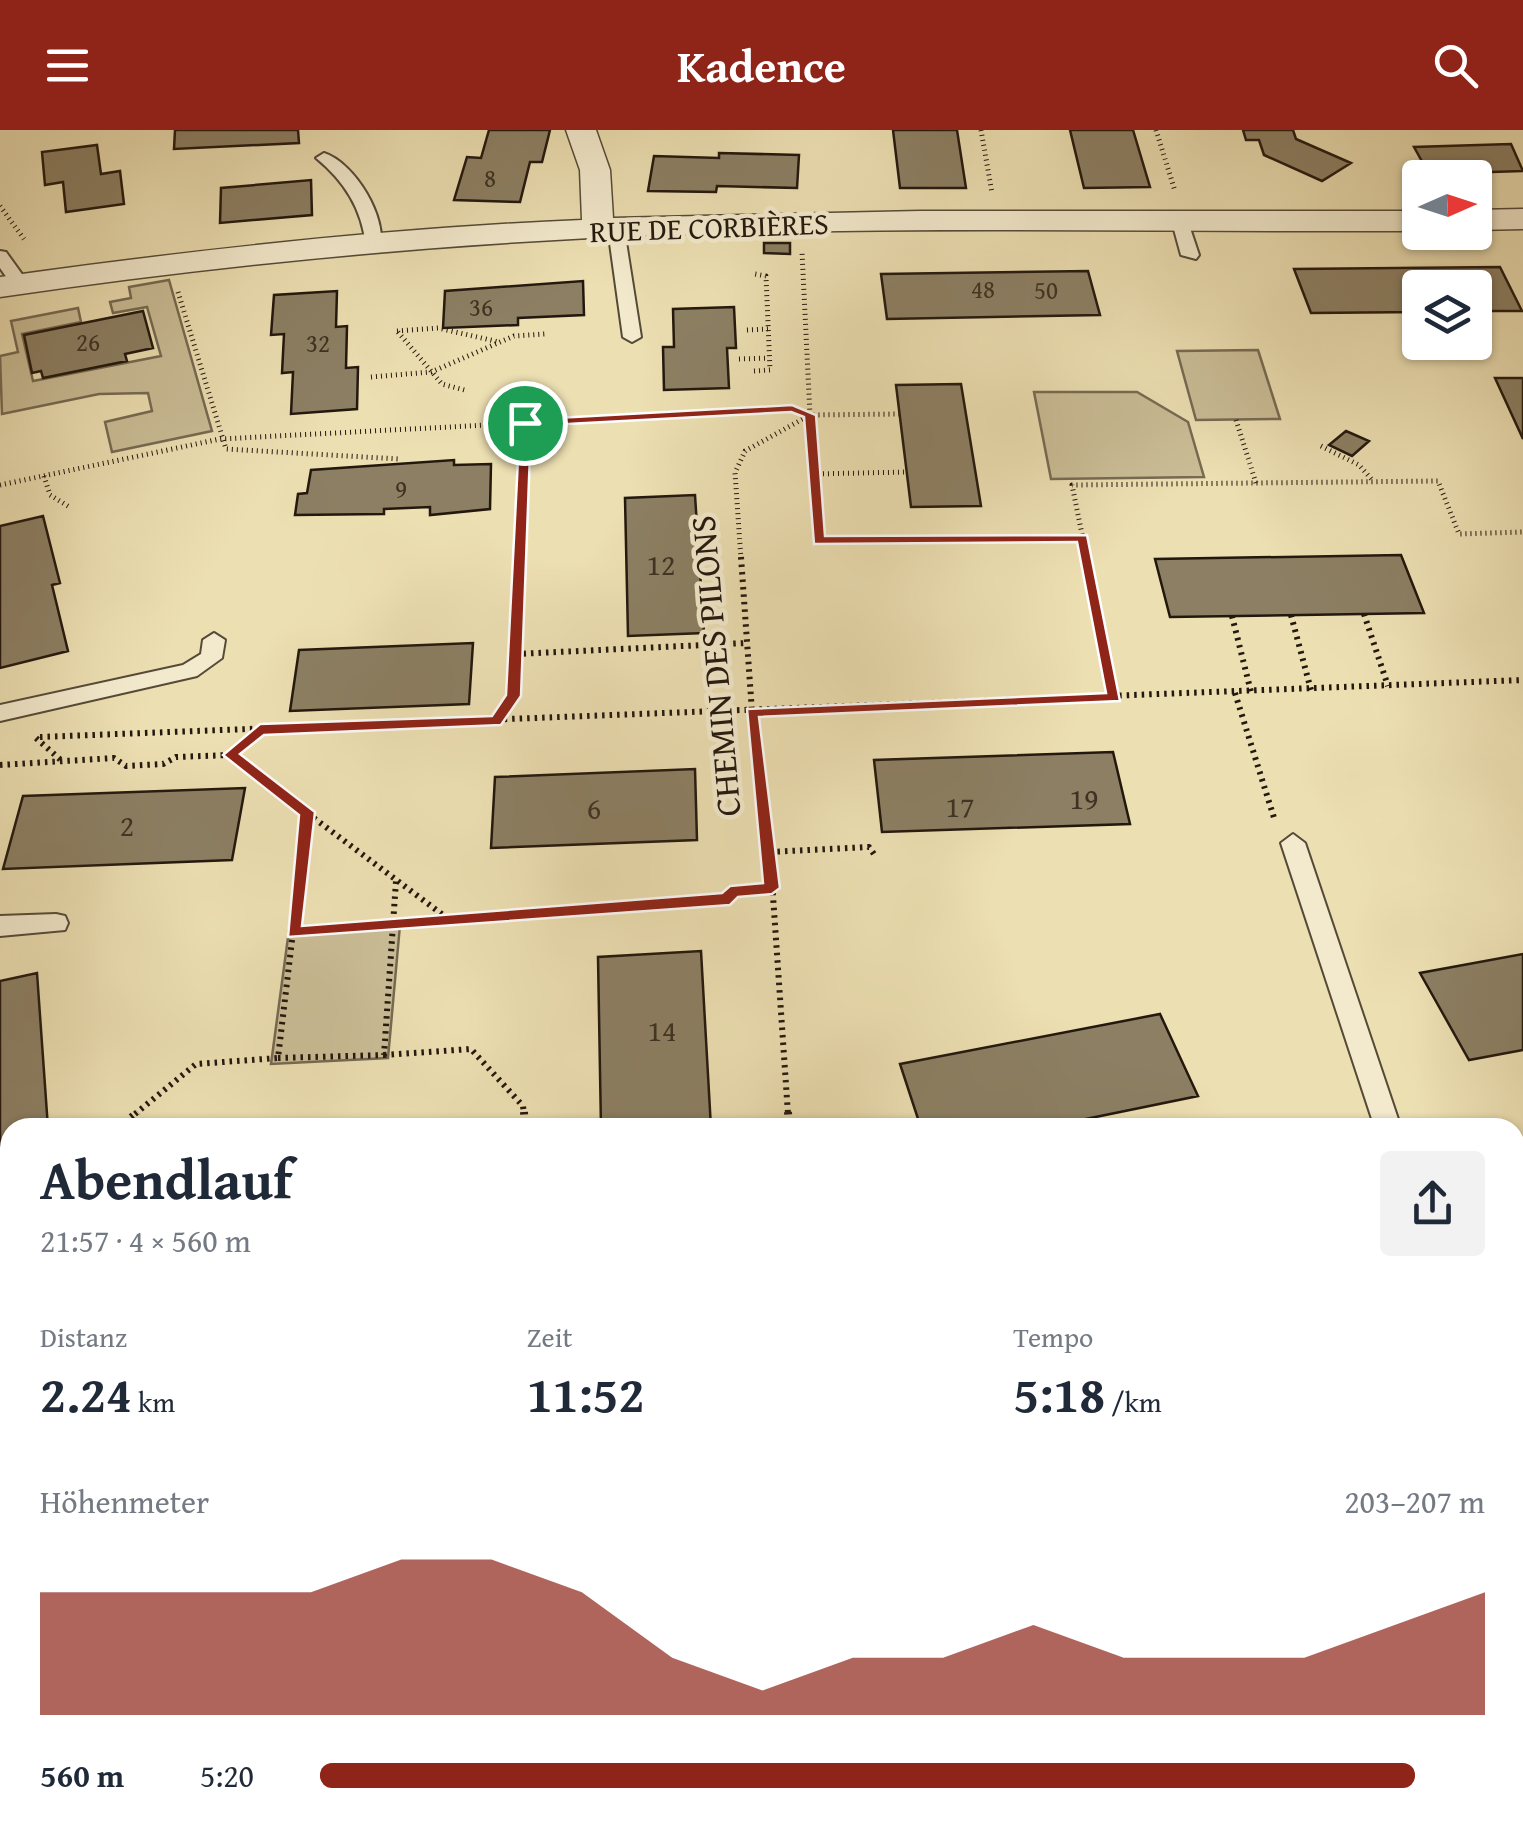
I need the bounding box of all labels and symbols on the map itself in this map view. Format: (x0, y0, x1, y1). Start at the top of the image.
house number: 8 (484, 160, 496, 196)
north arrow (1402, 160, 1492, 250)
street label: RUE DE CORBIÈRES (589, 201, 829, 253)
house number: 48 (971, 271, 995, 307)
house number: 50 (1034, 272, 1058, 308)
house number: 36 (469, 289, 493, 325)
house number: 26 (76, 324, 100, 360)
house number: 32 (306, 325, 330, 361)
pin (483, 381, 568, 466)
house number: 9 (395, 471, 407, 507)
street label: CHEMIN DES PILONS (676, 514, 754, 818)
house number: 12 (647, 542, 675, 586)
house number: 19 (1070, 776, 1098, 820)
house number: 17 (946, 784, 974, 828)
house number: 6 (587, 786, 601, 830)
house number: 2 (120, 803, 134, 847)
house number: 14 (648, 1008, 676, 1052)

